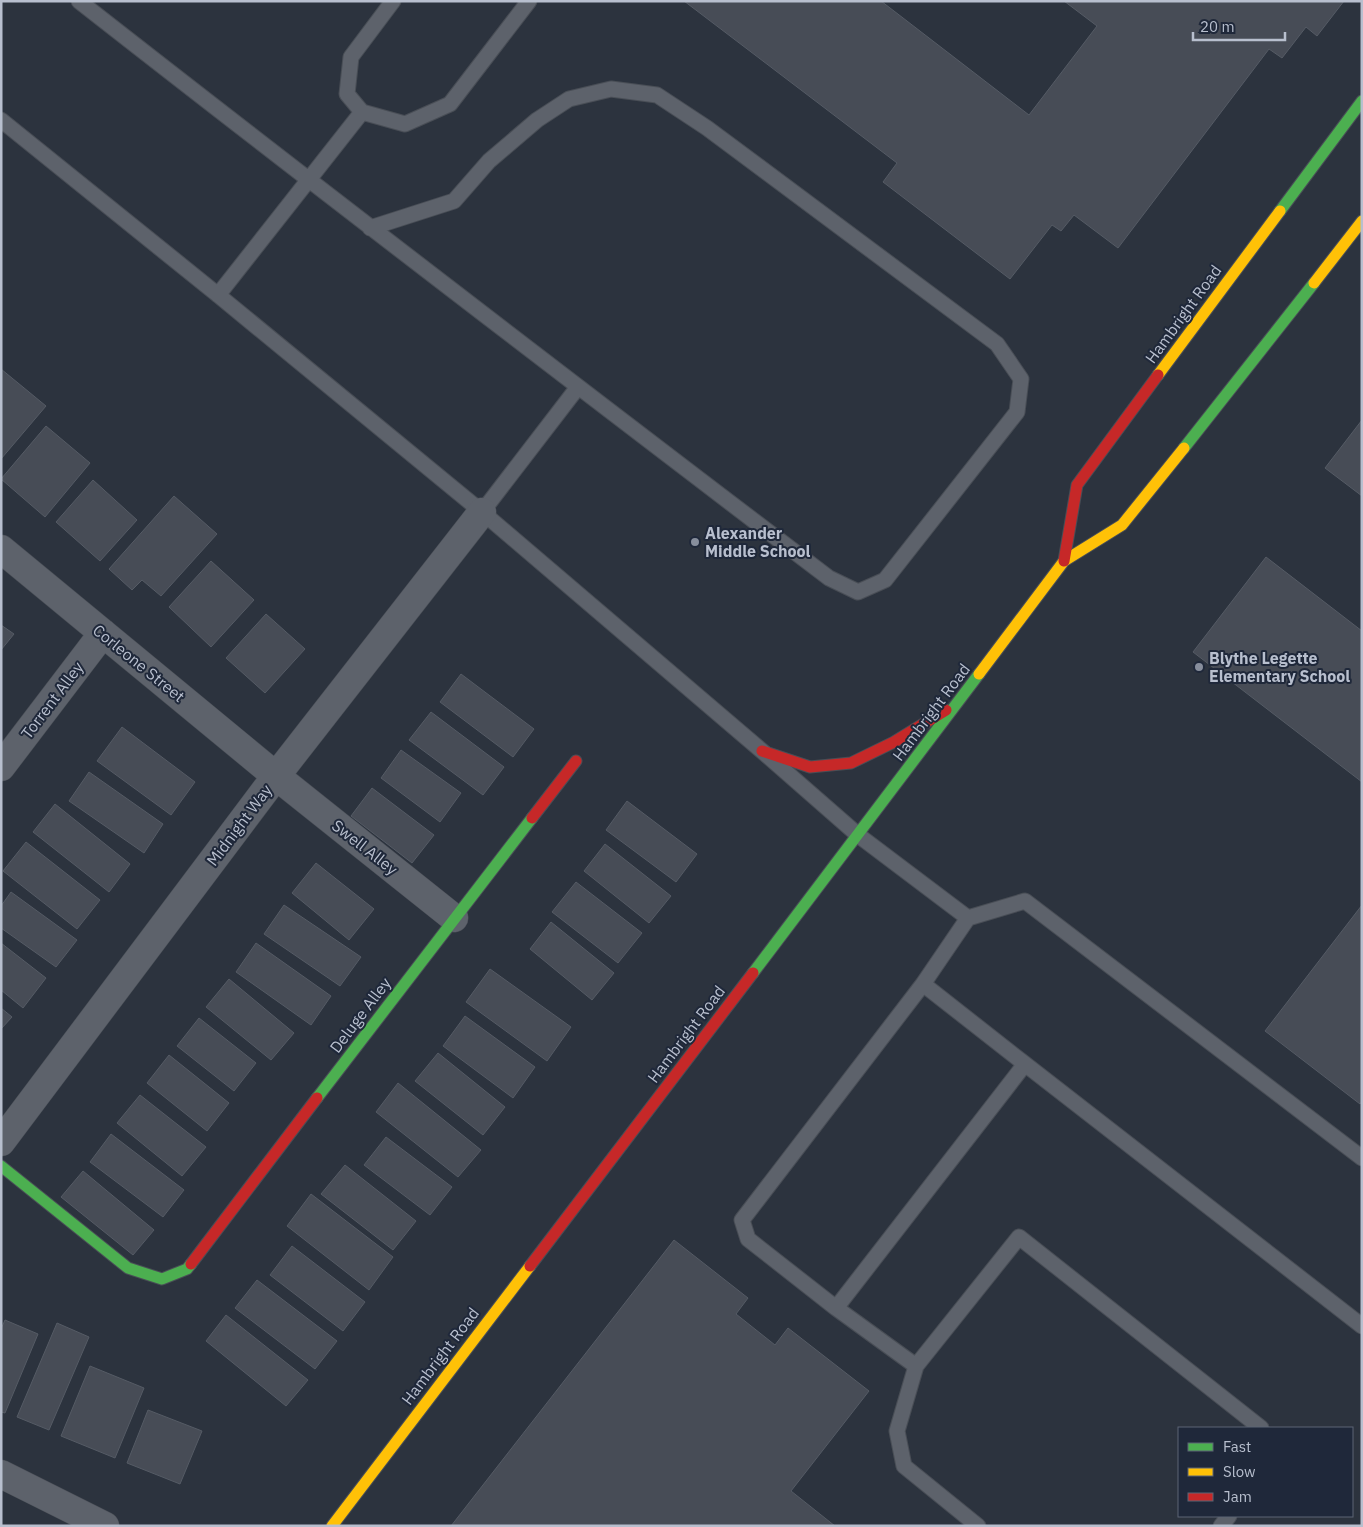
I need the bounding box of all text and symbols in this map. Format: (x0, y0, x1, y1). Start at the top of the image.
scale bar (1193, 10, 1286, 42)
text: 20 m (1200, 17, 1235, 36)
street label: Hambright Road (1141, 261, 1225, 367)
place label: Alexander Middle School (705, 523, 811, 561)
marker: Alexander Middle School (689, 536, 701, 548)
street label: Corleone Street (89, 620, 189, 706)
place label: Blythe Legette Elementary School (1209, 648, 1350, 686)
street label: Torrent Alley (16, 657, 88, 743)
street label: Hambright Road (888, 659, 974, 765)
marker: Blythe Legette Elementary School (1193, 661, 1205, 673)
street label: Midnight Way (202, 780, 276, 870)
street label: Swell Alley (328, 815, 402, 879)
street label: Deluge Alley (325, 973, 395, 1057)
street label: Hambright Road (643, 981, 729, 1087)
street label: Hambright Road (397, 1303, 483, 1409)
legend (1178, 1427, 1353, 1517)
text: Fast (1223, 1437, 1251, 1456)
text: Slow (1223, 1462, 1256, 1481)
text: Jam (1223, 1487, 1252, 1506)

